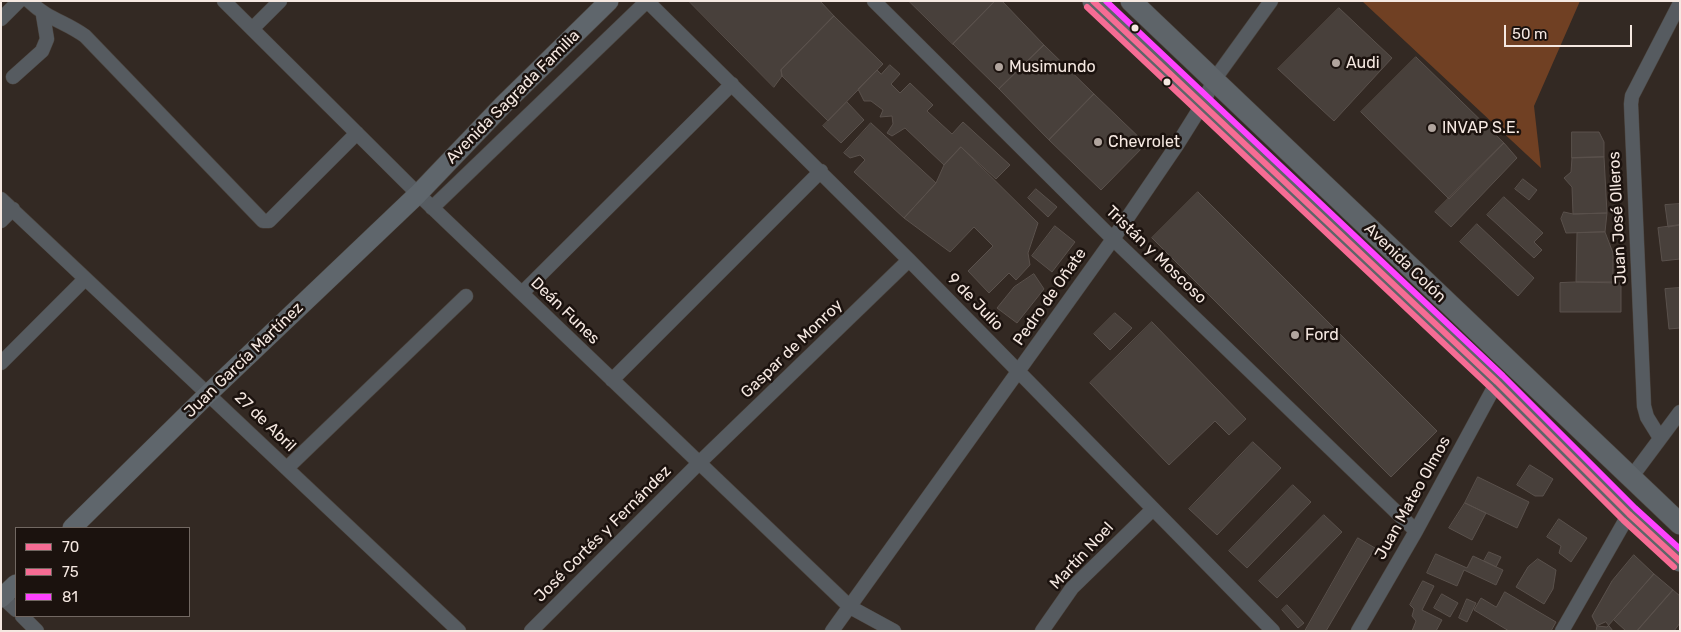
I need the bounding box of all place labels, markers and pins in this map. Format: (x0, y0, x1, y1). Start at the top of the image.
unlabelled marker (1130, 23, 1140, 33)
place label: Audi (1346, 53, 1380, 73)
place label: Musimundo (1009, 57, 1096, 77)
marker: Audi (1330, 57, 1342, 69)
marker: Musimundo (993, 61, 1005, 73)
unlabelled marker (1162, 77, 1172, 87)
place label: INVAP S.E. (1442, 118, 1520, 138)
marker: INVAP S.E. (1426, 122, 1438, 134)
place label: Chevrolet (1108, 132, 1180, 152)
marker: Chevrolet (1092, 136, 1104, 148)
place label: Ford (1305, 325, 1339, 345)
marker: Ford (1289, 329, 1301, 341)

